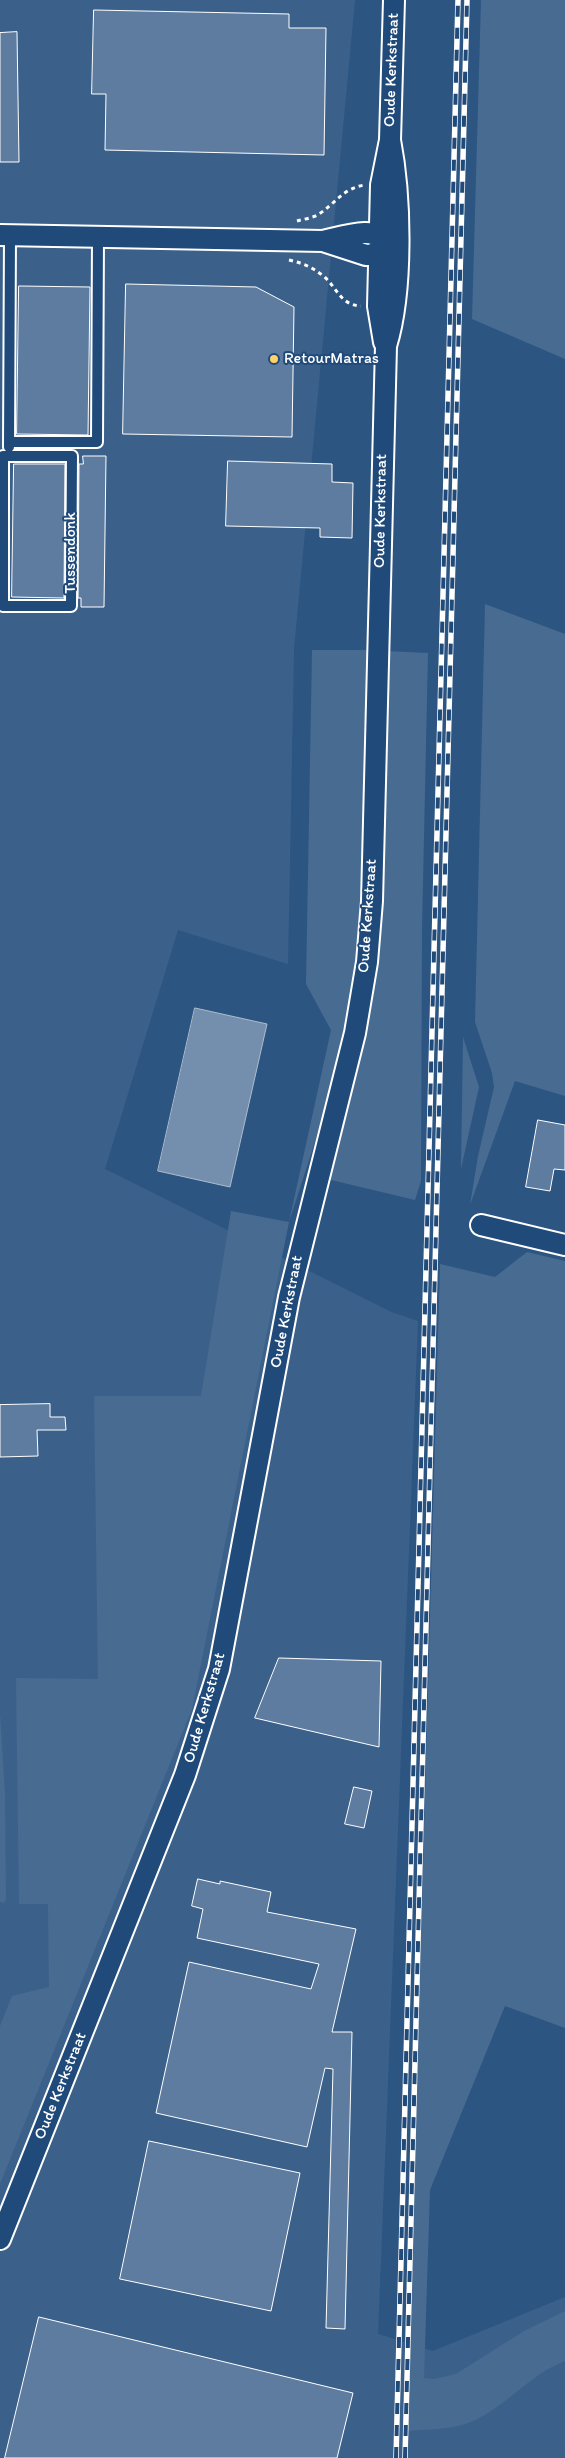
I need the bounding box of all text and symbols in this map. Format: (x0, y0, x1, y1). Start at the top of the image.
street label: Oude Kerkstraat (380, 13, 404, 127)
place label: RetourMatras (284, 349, 379, 369)
marker: RetourMatras (268, 353, 280, 365)
street label: Oude Kerkstraat (370, 454, 392, 568)
street label: Tussendonk (61, 512, 81, 594)
street label: Oude Kerkstraat (354, 858, 382, 974)
street label: Oude Kerkstraat (267, 1254, 307, 1370)
street label: Oude Kerkstraat (180, 1650, 230, 1766)
street label: Oude Kerkstraat (31, 2029, 91, 2143)

